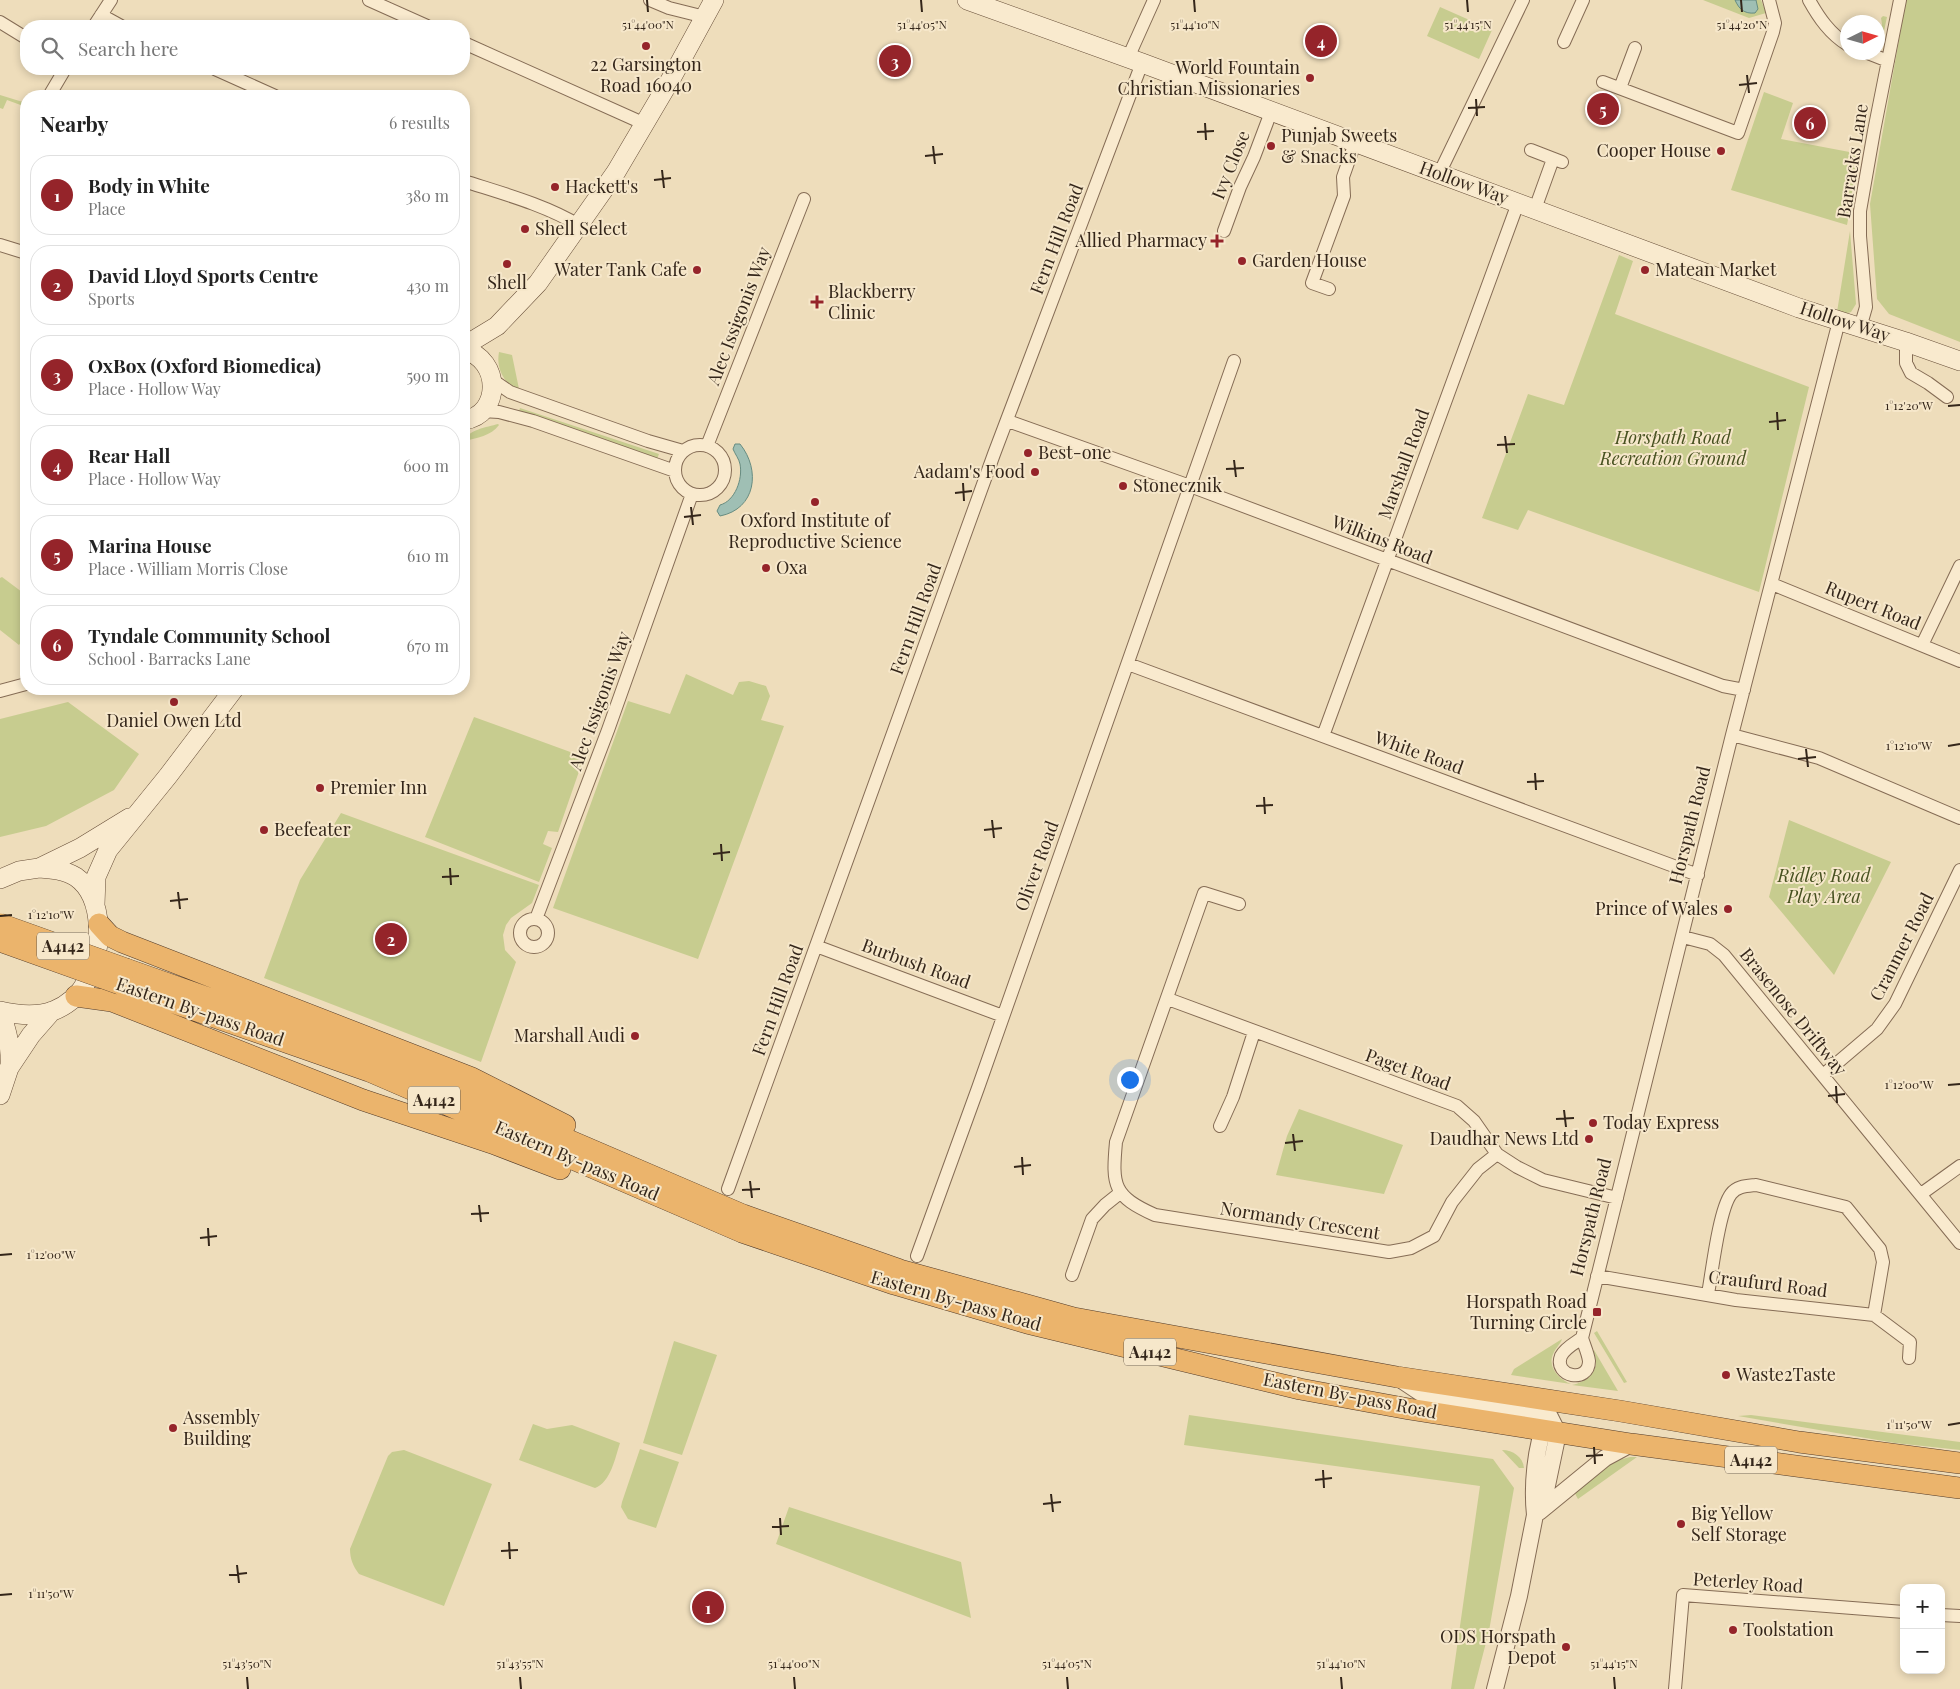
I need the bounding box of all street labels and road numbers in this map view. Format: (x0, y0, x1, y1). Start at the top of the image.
street label: Barracks Lane (1831, 102, 1873, 220)
street label: Ivy Close (1205, 127, 1255, 203)
street label: Hollow Way (1416, 155, 1512, 209)
street label: Fern Hill Road (1024, 179, 1088, 297)
street label: Alec Issigonis Way (700, 243, 776, 389)
street label: Hollow Way (1797, 295, 1893, 347)
street label: Marshall Road (1372, 405, 1434, 522)
street label: Wilkins Road (1328, 509, 1436, 569)
street label: Fern Hill Road (884, 559, 946, 678)
street label: Rupert Road (1822, 575, 1925, 635)
street label: Alec Issigonis Way (562, 628, 635, 775)
street label: White Road (1371, 725, 1468, 779)
street label: Horspath Road (1663, 763, 1715, 886)
street label: Oliver Road (1009, 817, 1064, 914)
street label: Cranmer Road (1864, 888, 1939, 1005)
road number: A4142 (37, 932, 89, 959)
street label: Burbush Road (859, 932, 975, 994)
street label: Fern Hill Road (746, 940, 808, 1059)
street label: Brasenose Driftway (1735, 942, 1853, 1080)
street label: Eastern By-pass Road (113, 971, 288, 1051)
street label: Paget Road (1362, 1043, 1455, 1096)
road number: A4142 (408, 1086, 460, 1114)
street label: Eastern By-pass Road (492, 1115, 664, 1206)
street label: Horspath Road (1564, 1155, 1616, 1278)
street label: Normandy Crescent (1218, 1196, 1382, 1245)
street label: Eastern By-pass Road (868, 1264, 1045, 1336)
street label: Craufurd Road (1707, 1264, 1830, 1302)
road number: A4142 (1124, 1338, 1176, 1365)
street label: Eastern By-pass Road (1261, 1366, 1440, 1424)
road number: A4142 (1725, 1446, 1777, 1474)
street label: Peterley Road (1692, 1566, 1805, 1598)

